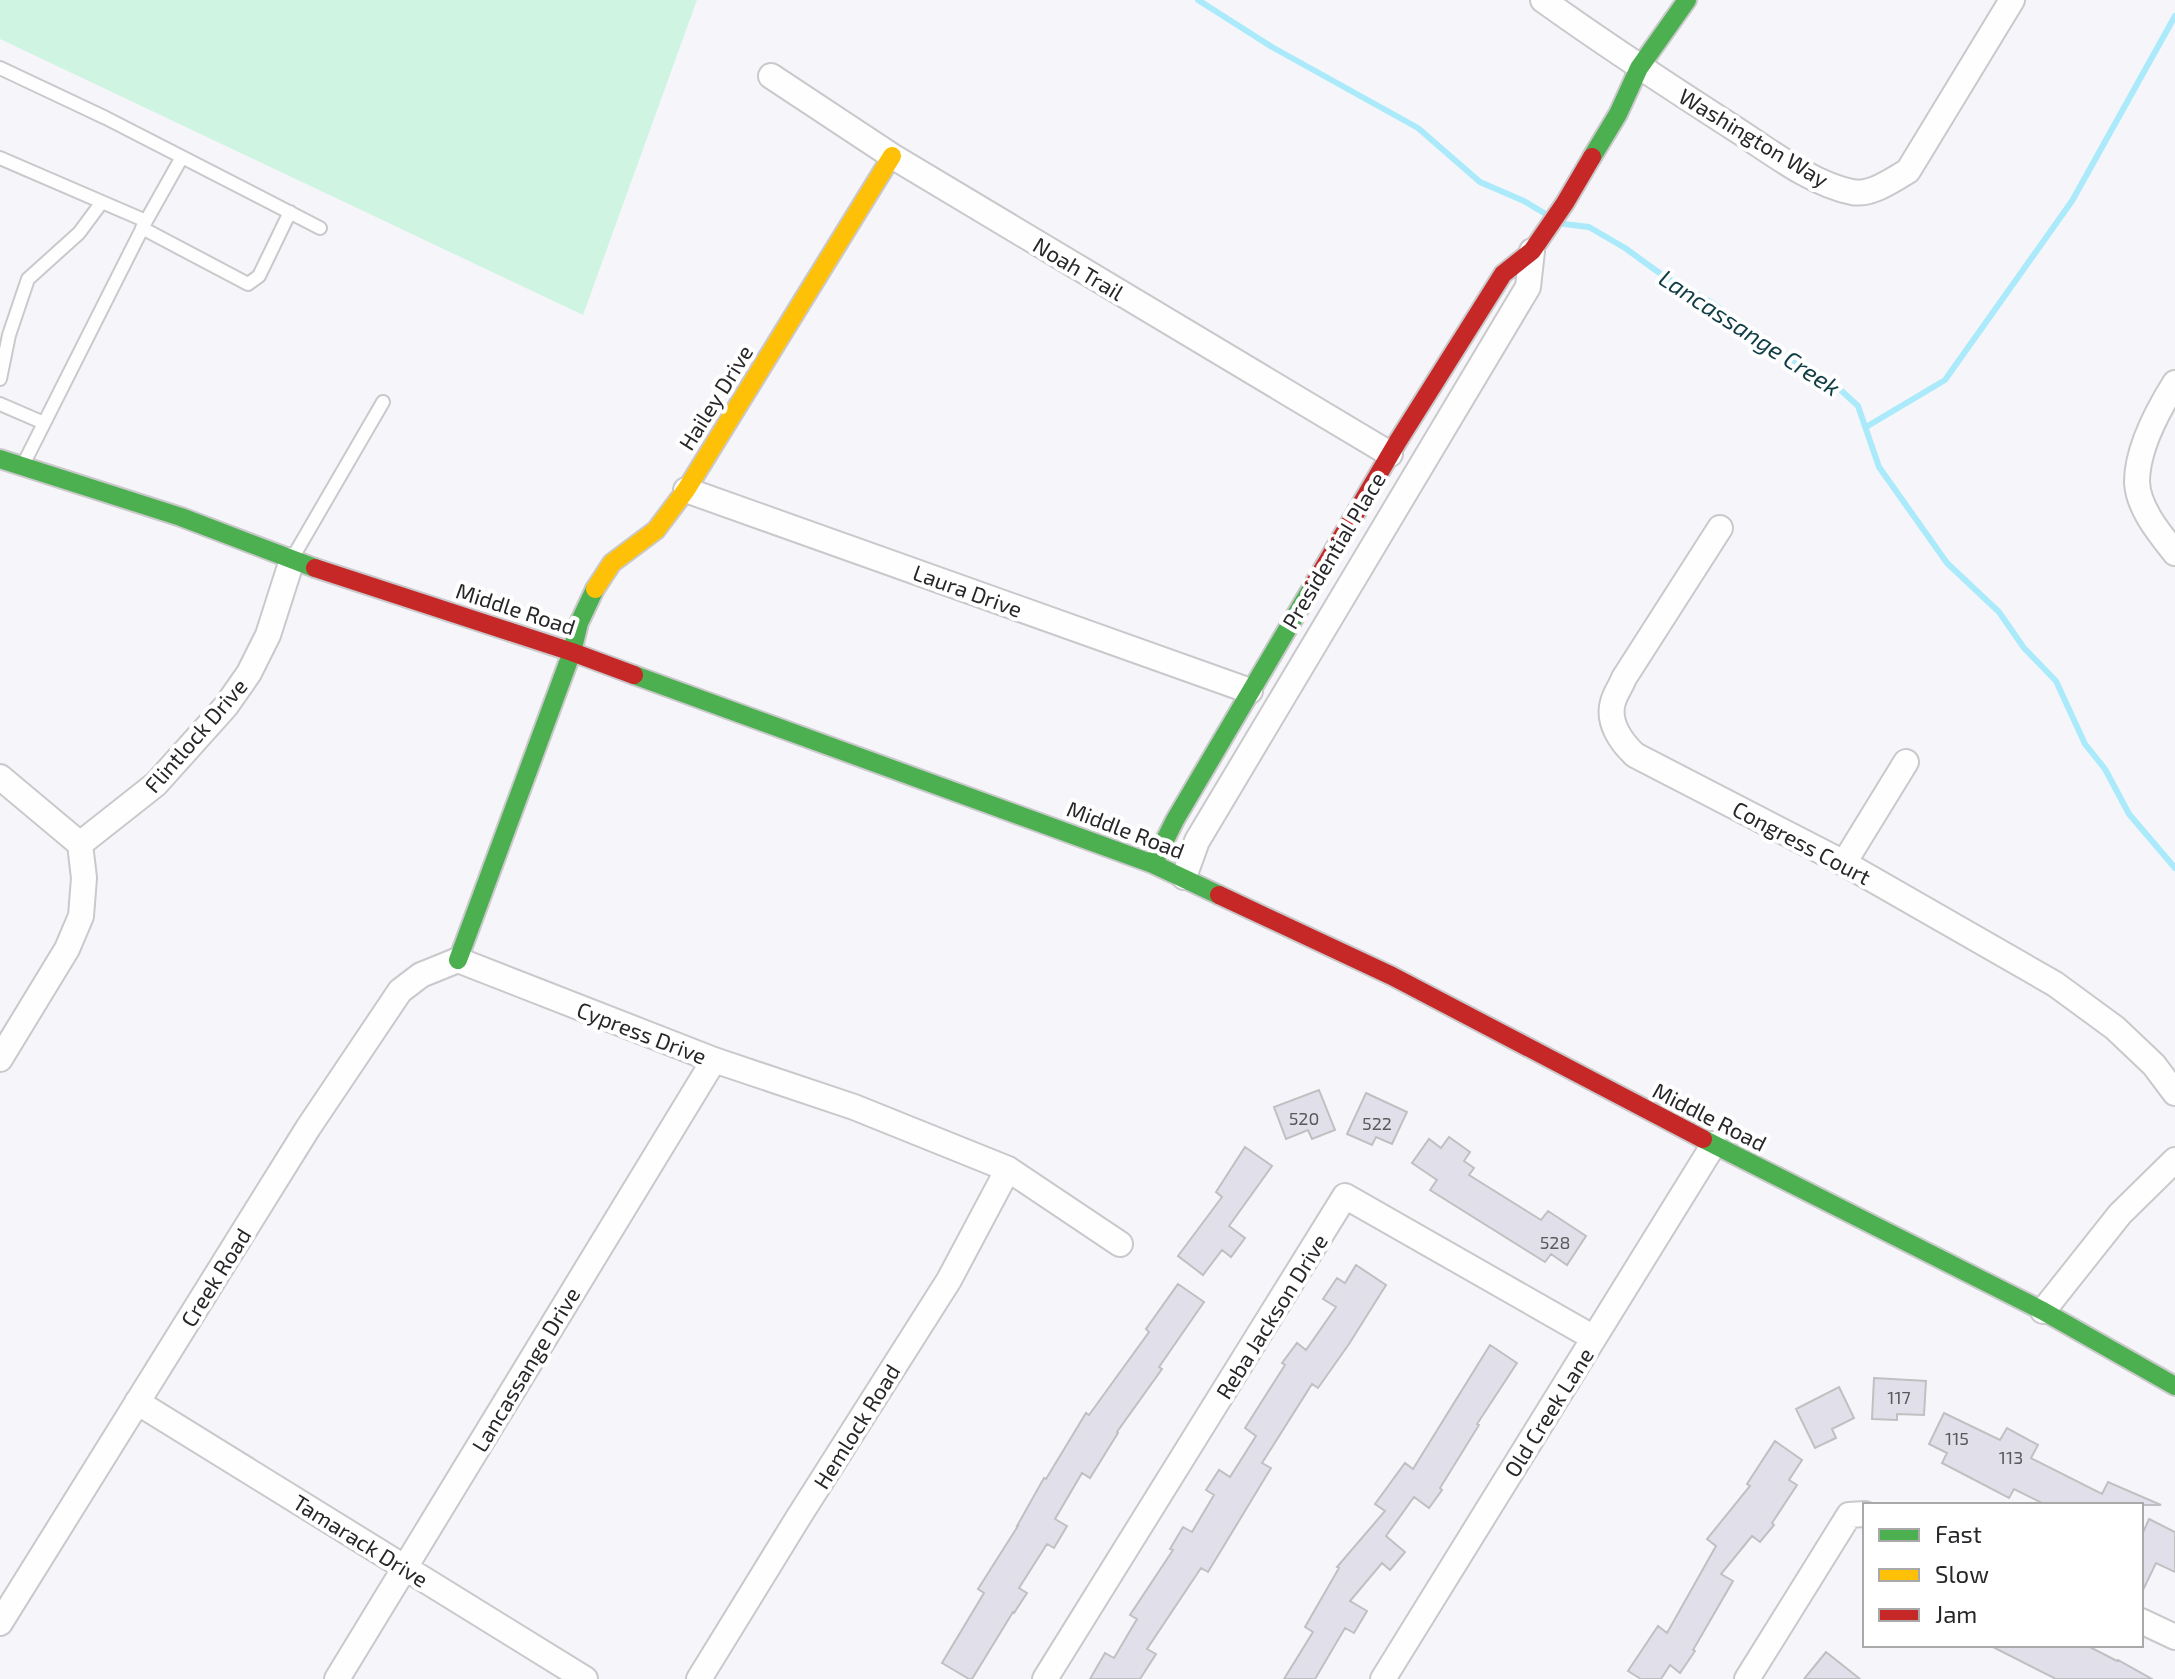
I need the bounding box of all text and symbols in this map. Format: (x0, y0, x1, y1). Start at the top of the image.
street label: Washington Way (1675, 82, 1834, 192)
street label: Noah Trail (1029, 231, 1129, 305)
water label: Lancassange Creek (1654, 263, 1846, 401)
street label: Hailey Drive (672, 340, 758, 454)
street label: Presidential Place (1276, 467, 1390, 633)
street label: Laura Drive (910, 558, 1026, 622)
street label: Middle Road (453, 576, 579, 640)
street label: Flintlock Drive (138, 673, 252, 797)
street label: Middle Road (1064, 795, 1188, 863)
street label: Congress Court (1729, 795, 1875, 889)
street label: Cypress Drive (574, 995, 710, 1069)
street label: Middle Road (1649, 1076, 1771, 1156)
house number: 520 (1289, 1107, 1319, 1129)
house number: 522 (1362, 1112, 1392, 1134)
street label: Creek Road (174, 1223, 256, 1331)
street label: Reba Jackson Drive (1210, 1229, 1332, 1403)
house number: 528 (1540, 1231, 1570, 1253)
street label: Lancassange Drive (466, 1282, 584, 1456)
street label: Old Creek Lane (1498, 1343, 1598, 1481)
street label: Hemlock Road (807, 1359, 905, 1493)
house number: 117 (1887, 1386, 1911, 1408)
house number: 115 (1945, 1427, 1969, 1449)
house number: 113 (1999, 1446, 2023, 1468)
street label: Tamarack Drive (289, 1488, 433, 1592)
legend (1863, 1503, 2143, 1647)
text: Fast (1935, 1519, 1982, 1548)
text: Slow (1935, 1559, 1989, 1588)
text: Jam (1935, 1599, 1977, 1628)

